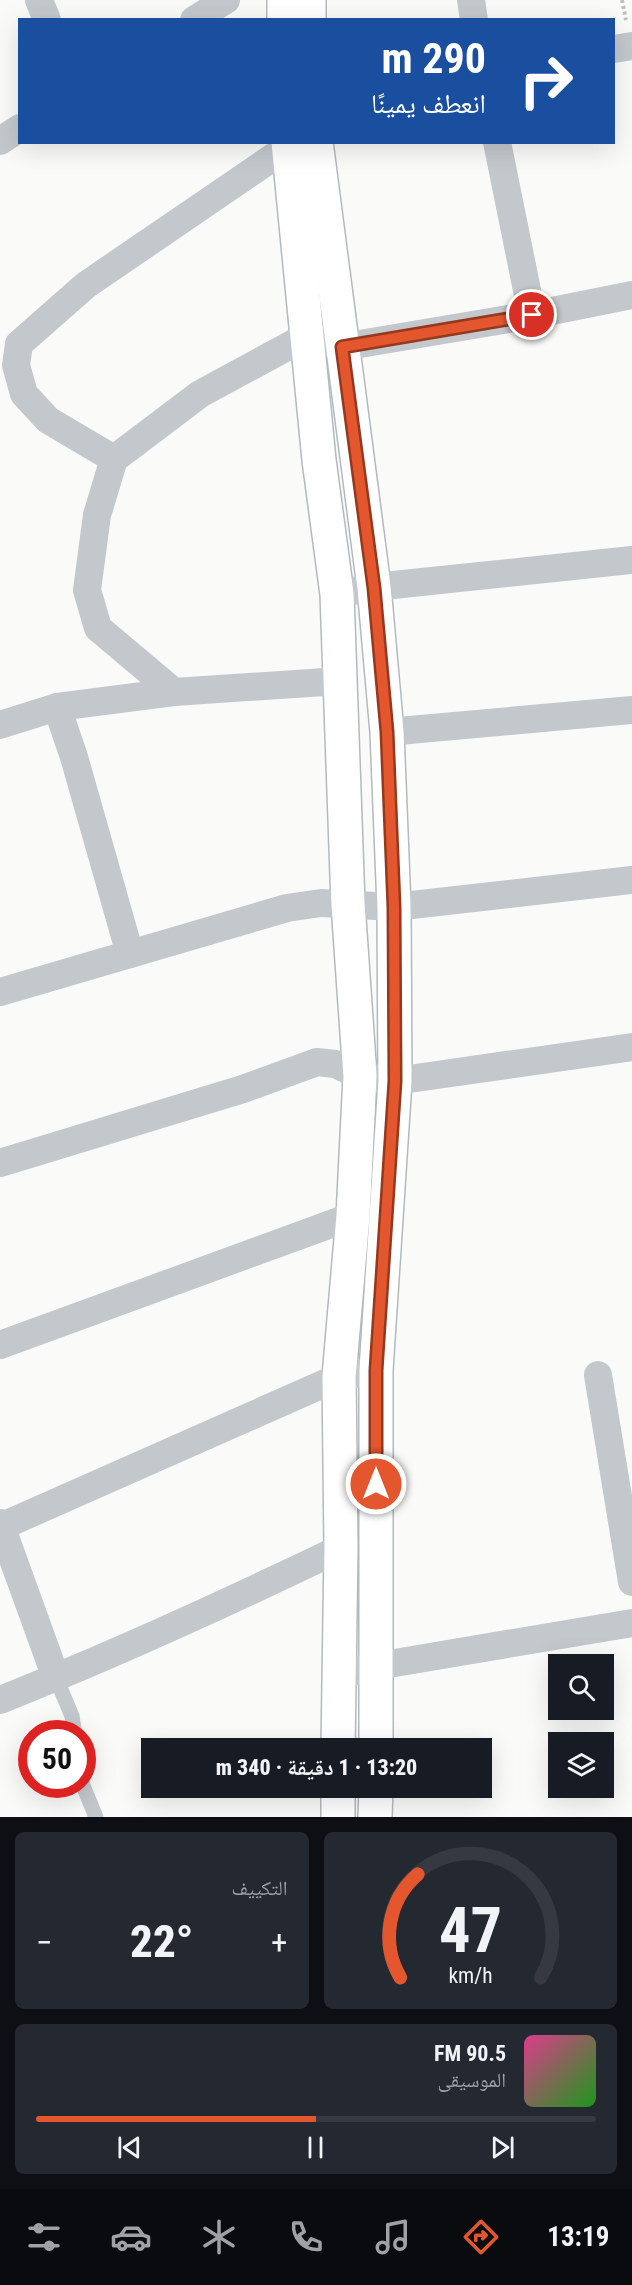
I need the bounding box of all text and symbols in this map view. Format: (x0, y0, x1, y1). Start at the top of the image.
text: 290 m (381, 34, 486, 83)
icon: right (507, 42, 585, 120)
text: انعطف يمينًا (371, 88, 486, 120)
pin (506, 289, 557, 340)
icon: arrive (515, 298, 548, 331)
position arrow (344, 1452, 408, 1516)
map controls (548, 1654, 614, 1798)
button: search (548, 1654, 614, 1720)
speed limit sign: 50 (18, 1720, 96, 1798)
button: layers (548, 1732, 614, 1798)
text: 13:20 · 1 دقيقة · 340 m (216, 1755, 417, 1780)
text: التكييف (231, 1876, 288, 1900)
text: 47 (439, 1894, 502, 1967)
text: 22° (130, 1915, 194, 1968)
text: − (36, 1923, 53, 1962)
text: + (271, 1923, 288, 1962)
text: km/h (448, 1963, 492, 1988)
text: 90.5 FM (434, 2041, 506, 2066)
text: الموسيقى (438, 2068, 506, 2092)
icon: previous (113, 2131, 146, 2164)
icon: pause (299, 2131, 332, 2164)
icon: next (486, 2131, 519, 2164)
icon: filters (23, 2216, 65, 2258)
icon: car (110, 2216, 152, 2258)
icon: climate (198, 2216, 240, 2258)
icon: phone (285, 2216, 327, 2258)
icon: music (372, 2216, 414, 2258)
icon: directions (460, 2216, 502, 2258)
text: 13:19 (547, 2221, 609, 2253)

